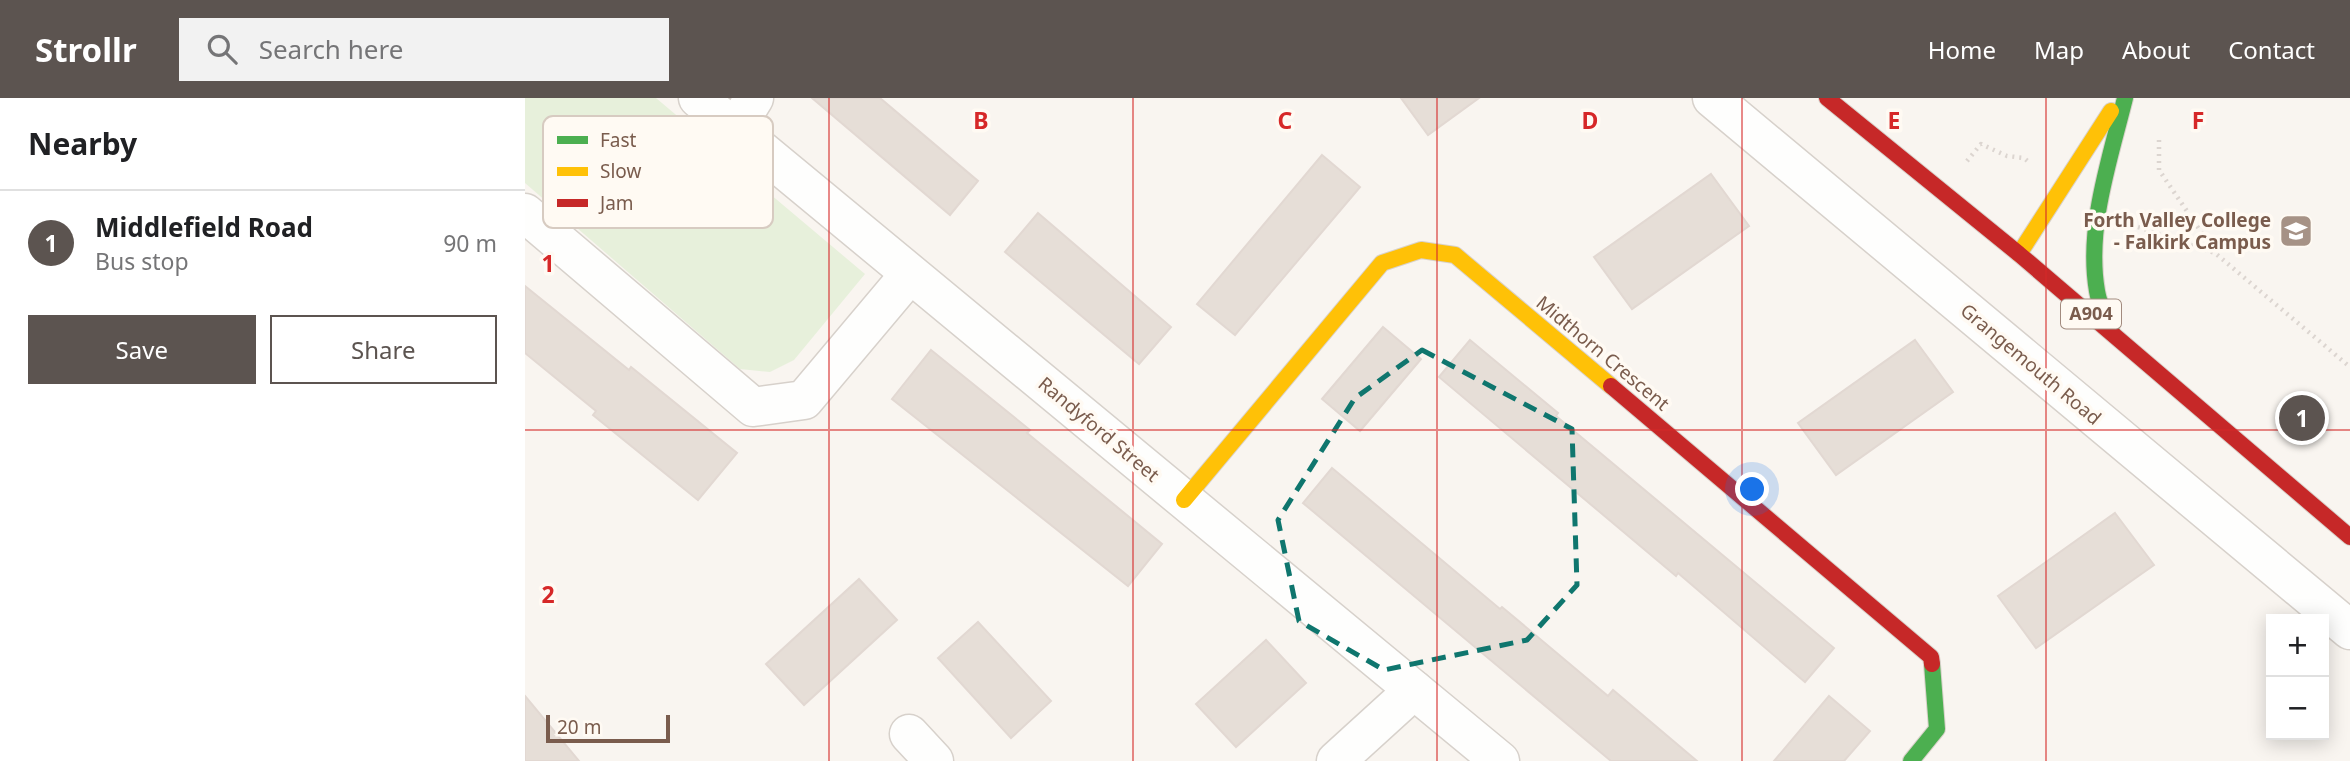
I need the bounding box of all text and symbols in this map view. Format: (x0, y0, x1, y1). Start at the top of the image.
search box (179, 18, 669, 81)
text: Strollr (35, 27, 137, 72)
icon: search (203, 30, 241, 68)
text: Search here (259, 31, 403, 67)
text: Home (1928, 33, 1996, 66)
text: Map (2034, 33, 2084, 66)
text: About (2122, 33, 2190, 66)
text: Contact (2228, 33, 2315, 66)
text: B (973, 104, 989, 136)
text: C (1278, 104, 1293, 136)
text: D (1582, 104, 1598, 136)
text: E (1888, 104, 1900, 136)
text: F (2192, 104, 2204, 136)
legend (543, 116, 773, 228)
text: Nearby (28, 123, 137, 164)
text: Fast (600, 127, 637, 153)
text: Slow (600, 158, 641, 184)
text: Jam (598, 190, 634, 216)
place label: Forth Valley College - Falkirk Campus (2083, 207, 2271, 255)
text: Middlefield Road (95, 209, 313, 245)
school or university icon: Forth Valley College - Falkirk Campus (2277, 212, 2315, 250)
text: 1 (44, 227, 58, 259)
text: 90 m (443, 227, 497, 259)
text: Bus stop (95, 245, 189, 277)
text: 1 (541, 247, 555, 279)
street label: Midthorn Crescent (1531, 290, 1675, 416)
street label: Grangemouth Road (1955, 297, 2107, 431)
road number: A904 (2061, 300, 2121, 328)
button: Save (28, 315, 256, 384)
button: Share (270, 315, 497, 384)
street label: Randyford Street (1033, 371, 1165, 488)
pin: 1 (2279, 392, 2325, 444)
your location (1735, 472, 1769, 506)
text: 2 (541, 578, 555, 610)
map controls (2266, 614, 2329, 740)
button: + (2266, 614, 2329, 677)
button: − (2266, 677, 2329, 740)
scale bar (546, 712, 670, 744)
text: 20 m (557, 714, 601, 740)

